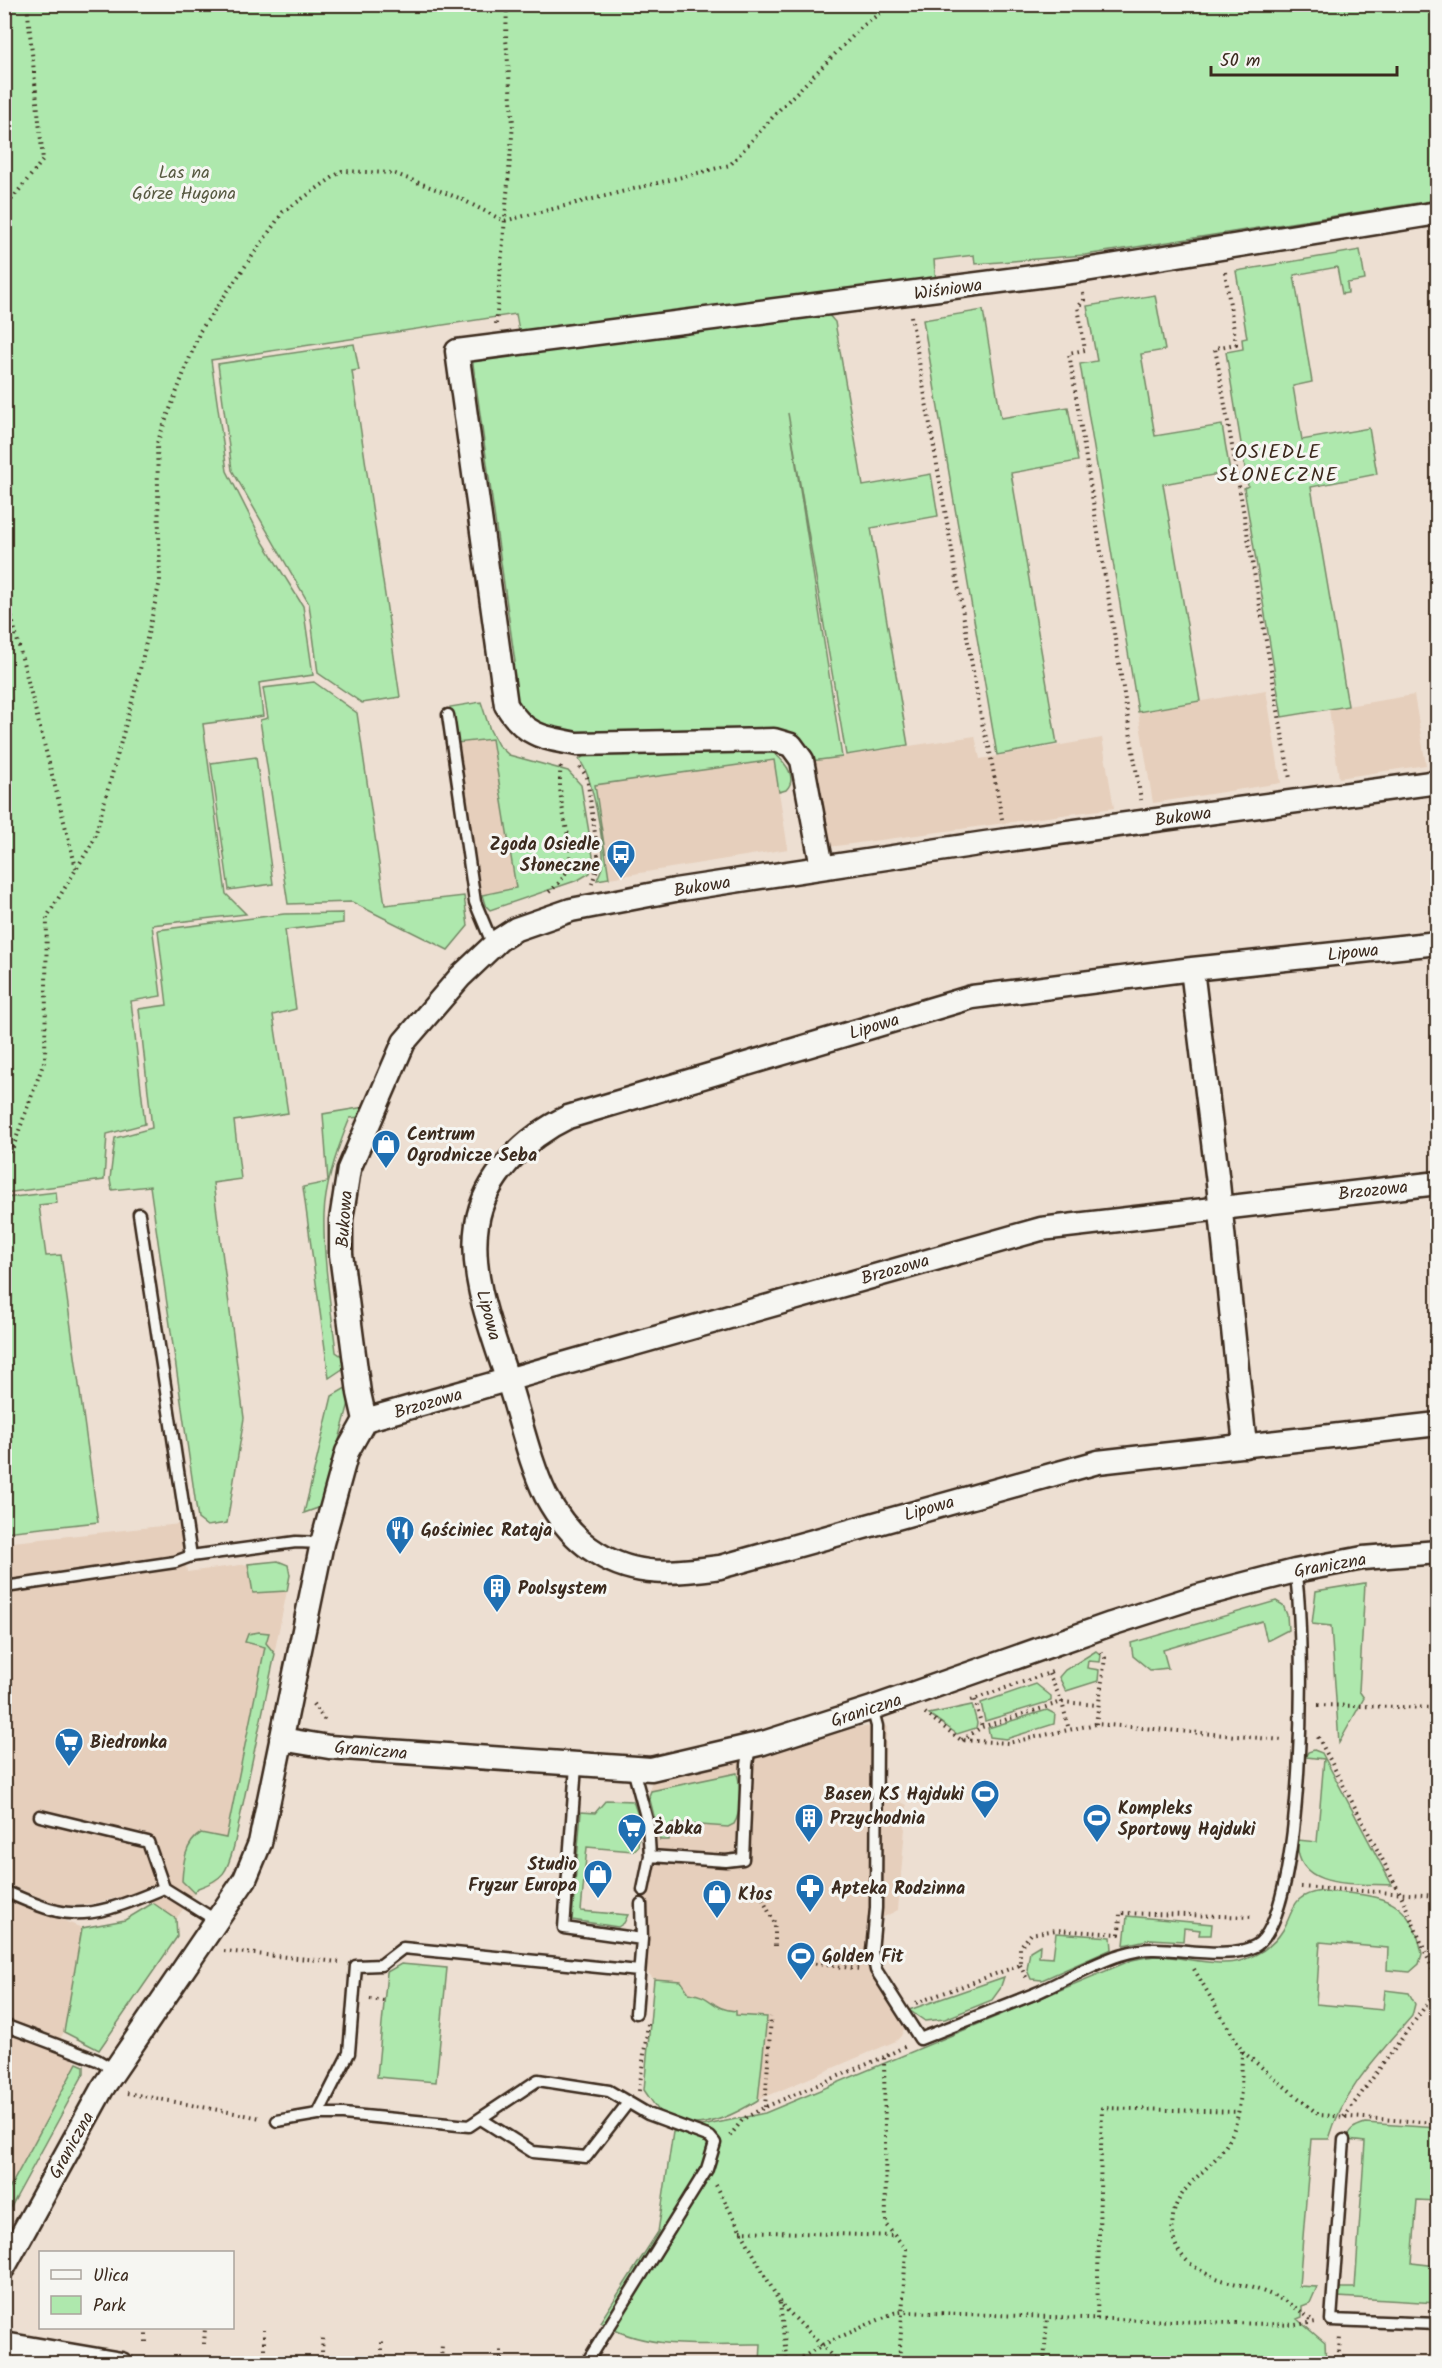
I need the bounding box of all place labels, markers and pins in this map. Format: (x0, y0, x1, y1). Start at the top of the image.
place label: Zgoda Osiedle Słoneczne (489, 831, 600, 881)
bus stop icon: Zgoda Osiedle Słoneczne (605, 838, 637, 880)
place label: Centrum Ogrodnicze Seba (407, 1121, 537, 1171)
shop icon: Centrum Ogrodnicze Seba (370, 1128, 402, 1170)
restaurant icon: Gościniec Rataja (384, 1514, 416, 1556)
place label: Gościniec Rataja (421, 1517, 552, 1546)
building icon: Poolsystem (481, 1572, 513, 1614)
place label: Poolsystem (518, 1575, 607, 1604)
supermarket icon: Biedronka (53, 1726, 85, 1768)
place label: Biedronka (90, 1729, 167, 1758)
sports icon: Basen KS Hajduki (969, 1778, 1001, 1820)
place label: Basen KS Hajduki (824, 1781, 964, 1810)
place label: Kompleks Sportowy Hajduki (1118, 1795, 1256, 1845)
building icon: Przychodnia (793, 1802, 825, 1844)
sports icon: Kompleks Sportowy Hajduki (1081, 1802, 1113, 1844)
place label: Przychodnia (830, 1805, 925, 1834)
supermarket icon: Żabka (616, 1812, 648, 1854)
place label: Żabka (653, 1815, 702, 1844)
place label: Studio Fryzur Europa (468, 1851, 577, 1901)
shop icon: Studio Fryzur Europa (582, 1858, 614, 1900)
pharmacy icon: Apteka Rodzinna (794, 1872, 826, 1914)
place label: Apteka Rodzinna (831, 1875, 965, 1904)
shop icon: Kłos (701, 1878, 733, 1920)
place label: Kłos (738, 1881, 773, 1910)
sports icon: Golden Fit (785, 1940, 817, 1982)
place label: Golden Fit (822, 1943, 905, 1972)

